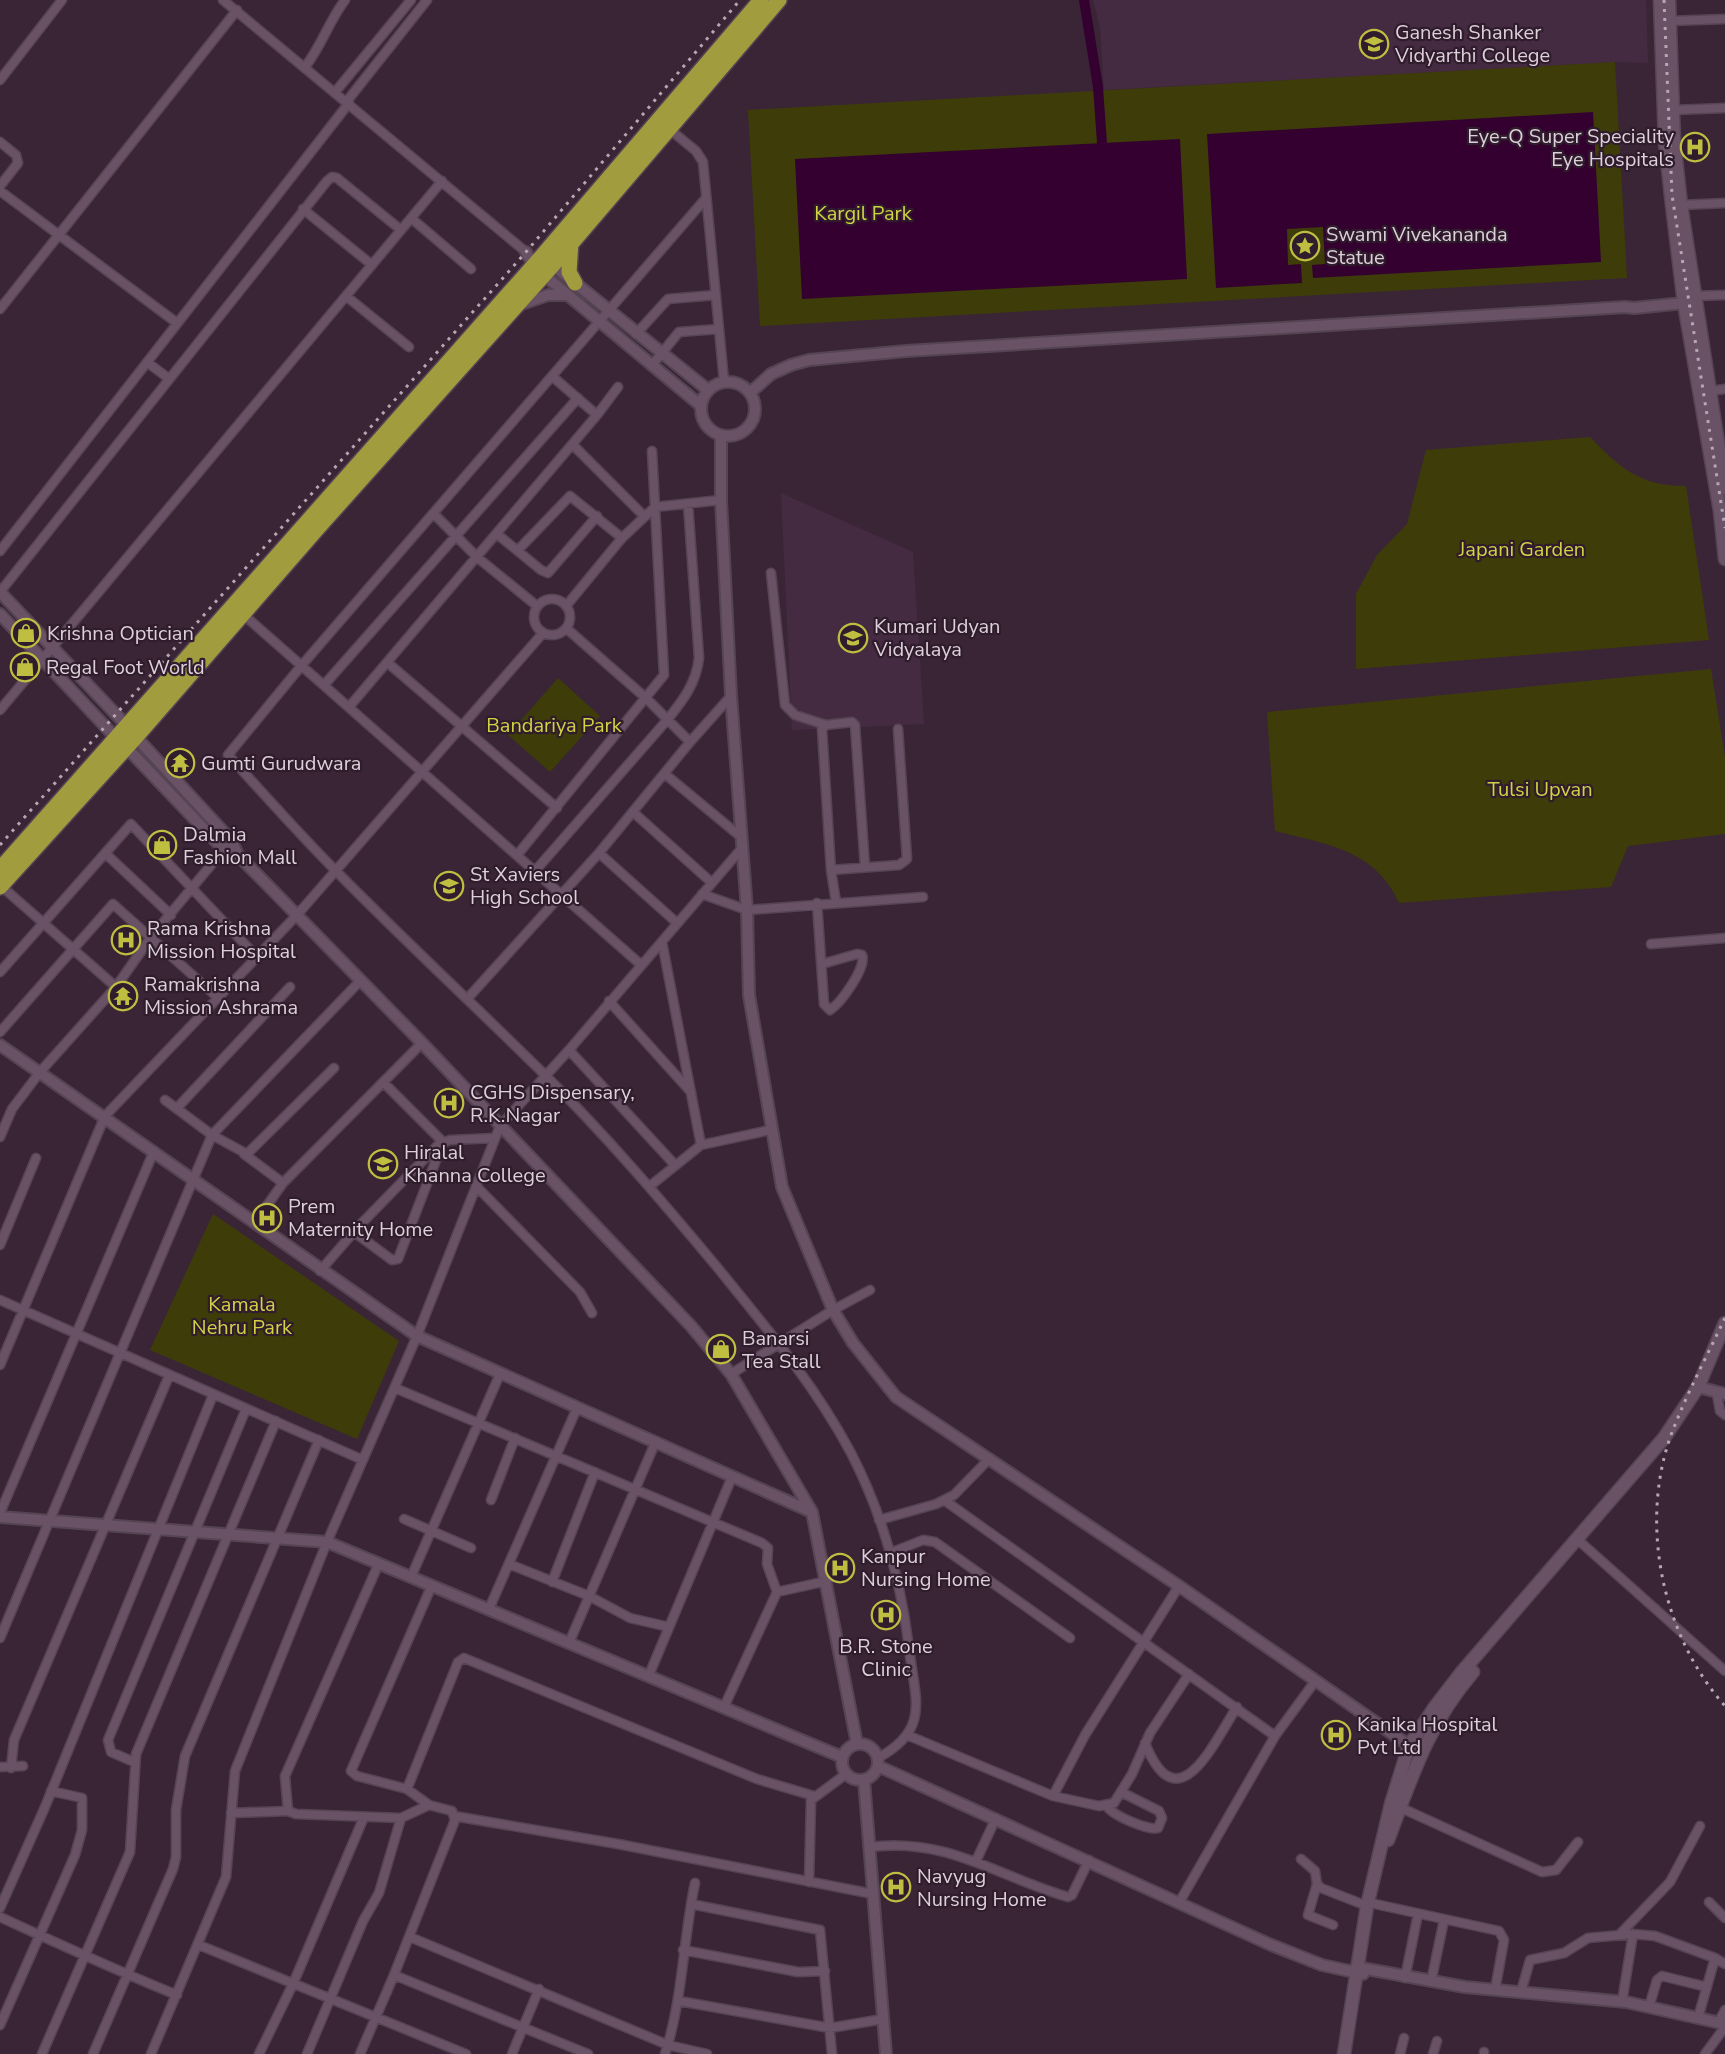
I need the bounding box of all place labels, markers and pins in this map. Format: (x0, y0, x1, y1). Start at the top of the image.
place label: Ganesh Shanker Vidyarthi College (1394, 19, 1550, 69)
school or university icon: Ganesh Shanker Vidyarthi College (1358, 28, 1390, 60)
place label: Eye-Q Super Speciality Eye Hospitals (1467, 123, 1675, 173)
hospital icon: Eye-Q Super Speciality Eye Hospitals (1679, 131, 1711, 163)
place label: Swami Vivekananda Statue (1326, 221, 1508, 271)
place icon: Swami Vivekananda Statue (1289, 230, 1321, 262)
place label: Kumari Udyan Vidyalaya (873, 613, 1000, 663)
shop icon: Krishna Optician (10, 617, 42, 649)
place label: Krishna Optician (47, 620, 194, 647)
school or university icon: Kumari Udyan Vidyalaya (837, 622, 869, 654)
shop icon: Regal Foot World (9, 651, 41, 683)
place label: Regal Foot World (46, 654, 205, 681)
temple icon: Gumti Gurudwara (164, 747, 196, 779)
place label: Gumti Gurudwara (201, 750, 361, 777)
place label: Dalmia Fashion Mall (183, 821, 297, 871)
shop icon: Dalmia Fashion Mall (146, 829, 178, 861)
place label: St Xaviers High School (470, 861, 579, 911)
school or university icon: St Xaviers High School (433, 870, 465, 902)
place label: Rama Krishna Mission Hospital (147, 915, 296, 965)
hospital icon: Rama Krishna Mission Hospital (110, 924, 142, 956)
place label: Ramakrishna Mission Ashrama (144, 971, 298, 1021)
temple icon: Ramakrishna Mission Ashrama (107, 980, 139, 1012)
place label: CGHS Dispensary, R.K.Nagar (470, 1079, 635, 1129)
hospital icon: CGHS Dispensary, R.K.Nagar (433, 1087, 465, 1119)
place label: Hiralal Khanna College (404, 1139, 546, 1189)
school or university icon: Hiralal Khanna College (367, 1148, 399, 1180)
place label: Prem Maternity Home (288, 1193, 433, 1243)
hospital icon: Prem Maternity Home (251, 1202, 283, 1234)
place label: Banarsi Tea Stall (742, 1325, 821, 1375)
shop icon: Banarsi Tea Stall (705, 1333, 737, 1365)
place label: Kanpur Nursing Home (861, 1543, 991, 1593)
hospital icon: Kanpur Nursing Home (824, 1552, 856, 1584)
hospital icon: B.R. Stone Clinic (870, 1599, 902, 1631)
place label: B.R. Stone Clinic (839, 1633, 933, 1683)
place label: Kanika Hospital Pvt Ltd (1357, 1711, 1498, 1761)
hospital icon: Kanika Hospital Pvt Ltd (1320, 1719, 1352, 1751)
place label: Navyug Nursing Home (917, 1863, 1047, 1913)
hospital icon: Navyug Nursing Home (880, 1871, 912, 1903)

